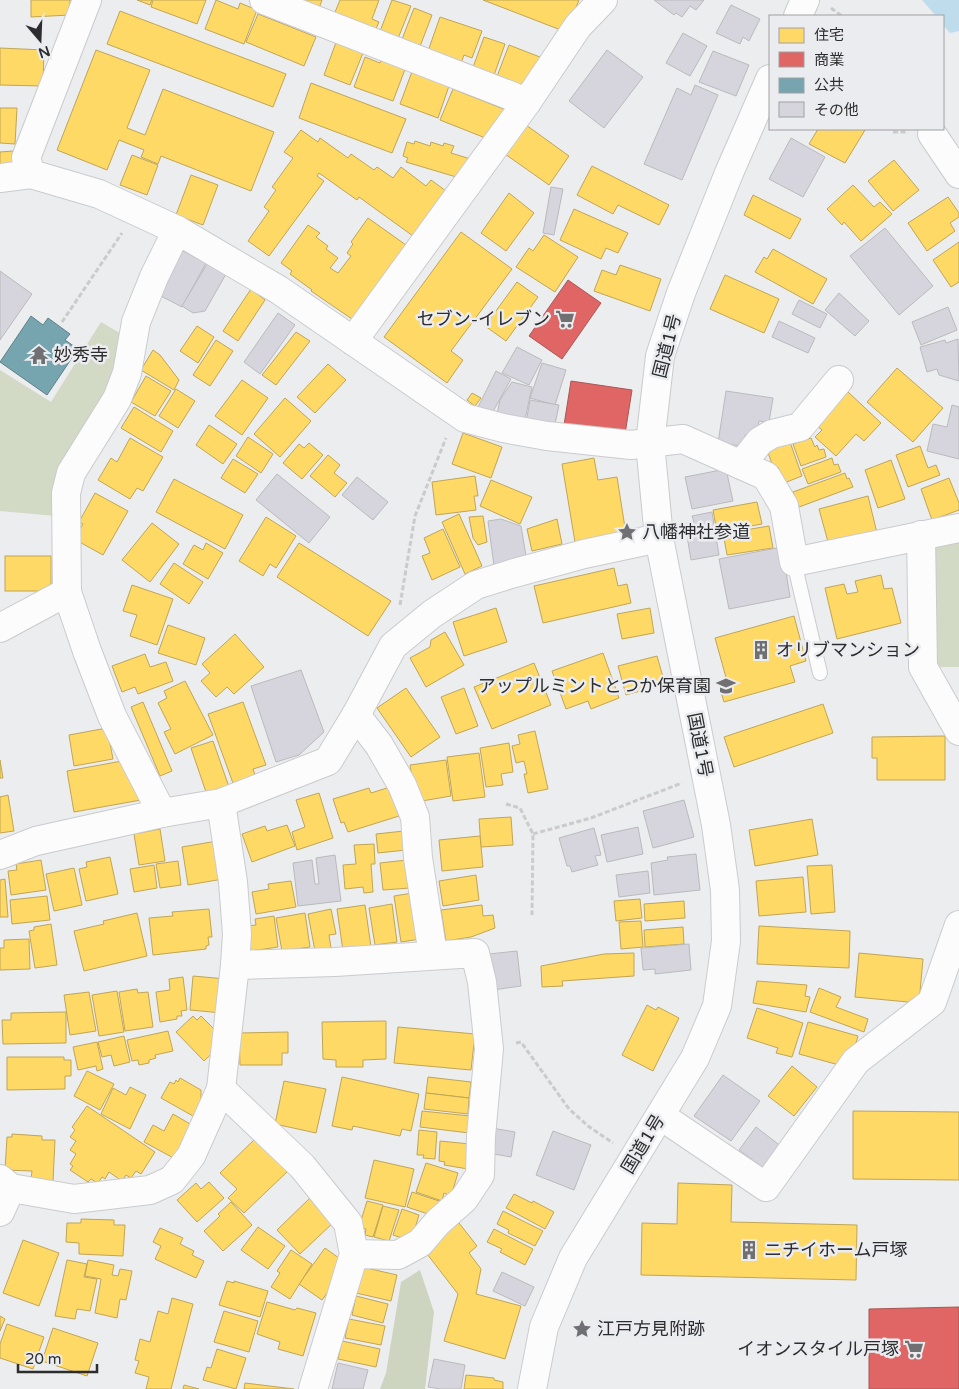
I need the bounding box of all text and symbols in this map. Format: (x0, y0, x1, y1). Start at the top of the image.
north arrow (15, 15, 65, 65)
legend (769, 15, 944, 130)
text: 住宅 (814, 26, 844, 44)
text: N (36, 42, 52, 62)
text: 商業 (814, 51, 844, 69)
text: 公共 (814, 76, 844, 94)
text: その他 (814, 101, 859, 119)
place label: セブン-イレブン (417, 308, 550, 330)
supermarket icon: セブン-イレブン (554, 308, 576, 330)
street label: 国道1号 (648, 312, 686, 380)
temple icon: 妙秀寺 (28, 344, 50, 366)
place label: 妙秀寺 (54, 344, 108, 366)
place icon: 八幡神社参道 (616, 521, 638, 543)
place label: 八幡神社参道 (642, 521, 750, 543)
building icon: オリブマンション (750, 639, 772, 661)
place label: オリブマンション (776, 639, 920, 661)
place label: アップルミントとつか保育園 (478, 675, 711, 697)
school or university icon: アップルミントとつか保育園 (715, 675, 737, 697)
street label: 国道1号 (683, 711, 717, 779)
street label: 国道1号 (617, 1110, 669, 1178)
building icon: ニチイホーム戸塚 (738, 1239, 760, 1261)
place label: ニチイホーム戸塚 (764, 1239, 907, 1261)
place icon: 江戸方見附跡 (571, 1318, 593, 1340)
place label: 江戸方見附跡 (597, 1318, 705, 1340)
place label: イオンスタイル戸塚 (737, 1338, 899, 1360)
supermarket icon: イオンスタイル戸塚 (903, 1338, 925, 1360)
scale bar (18, 1342, 96, 1374)
text: 20 m (25, 1350, 62, 1368)

